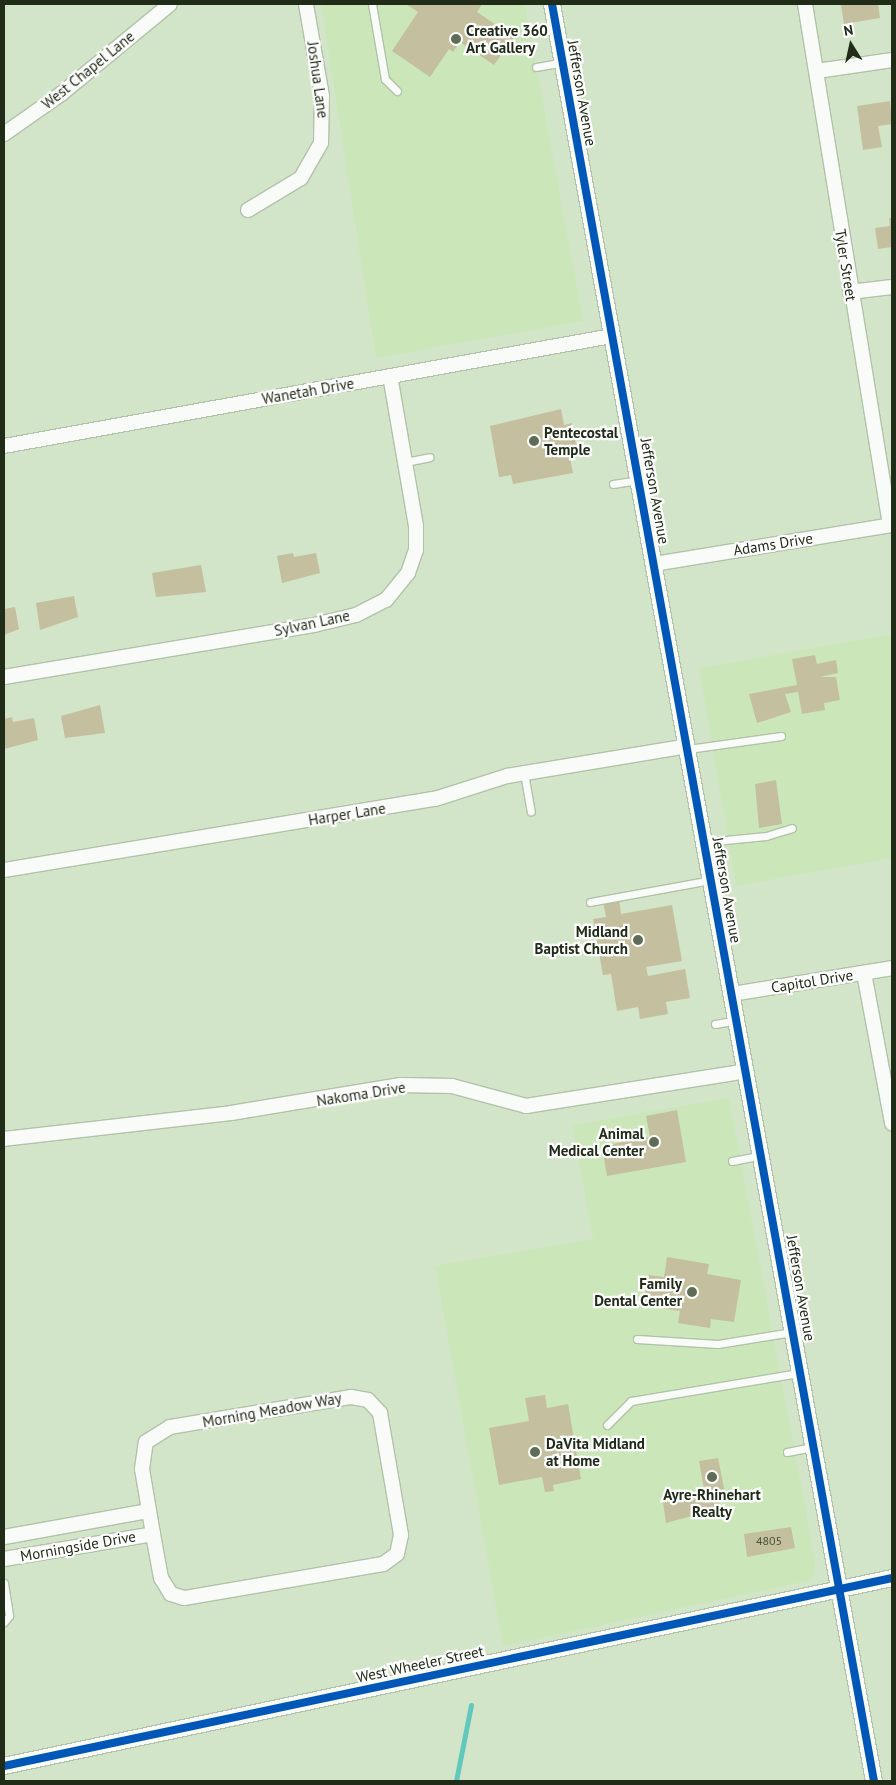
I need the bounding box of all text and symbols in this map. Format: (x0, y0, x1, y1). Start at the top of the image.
north arrow (826, 20, 876, 70)
place label: Creative 360 Art Gallery (466, 21, 548, 56)
text: N (842, 21, 854, 40)
street label: West Chapel Lane (38, 27, 138, 113)
marker: Creative 360 Art Gallery (450, 33, 462, 45)
street label: Jefferson Avenue (564, 38, 600, 148)
street label: Joshua Lane (304, 41, 332, 119)
street label: Tyler Street (831, 228, 861, 302)
street label: Wanetah Drive (260, 374, 356, 408)
place label: Pentecostal Temple (544, 423, 618, 458)
marker: Pentecostal Temple (528, 435, 540, 447)
street label: Jefferson Avenue (637, 436, 673, 546)
street label: Adams Drive (732, 529, 814, 559)
street label: Sylvan Lane (273, 606, 351, 640)
street label: Harper Lane (307, 799, 387, 829)
street label: Jefferson Avenue (709, 835, 745, 945)
place label: Midland Baptist Church (534, 922, 628, 957)
marker: Midland Baptist Church (632, 934, 644, 946)
street label: Capitol Drive (770, 966, 854, 996)
street label: Nakoma Drive (315, 1078, 407, 1110)
place label: Animal Medical Center (548, 1124, 644, 1159)
marker: Animal Medical Center (648, 1136, 660, 1148)
street label: Jefferson Avenue (783, 1233, 819, 1343)
place label: Family Dental Center (594, 1274, 682, 1309)
marker: Family Dental Center (686, 1286, 698, 1298)
street label: Morning Meadow Way (201, 1389, 343, 1431)
place label: DaVita Midland at Home (546, 1434, 645, 1469)
marker: DaVita Midland at Home (528, 1445, 542, 1459)
marker: Ayre-Rhinehart Realty (706, 1471, 718, 1483)
place label: Ayre-Rhinehart Realty (663, 1485, 761, 1520)
street label: Morningside Drive (19, 1527, 137, 1565)
house number: 4805 (756, 1534, 782, 1548)
street label: West Wheeler Street (355, 1642, 485, 1686)

